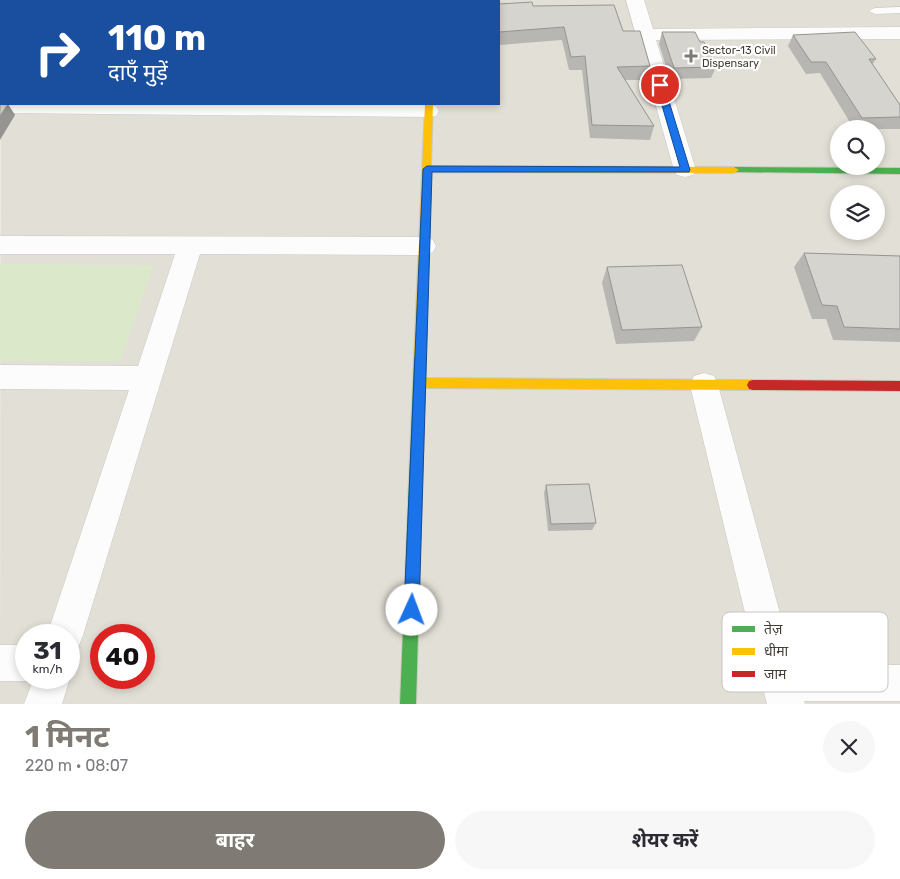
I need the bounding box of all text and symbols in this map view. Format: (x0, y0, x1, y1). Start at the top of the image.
text: 110 m (108, 17, 206, 59)
icon: right (25, 20, 90, 85)
place label: Sector-13 Civil Dispensary (702, 44, 776, 70)
marker: Sector-13 Civil Dispensary (684, 49, 698, 63)
text: दाएँ मुड़ें (108, 59, 168, 86)
pin (639, 64, 681, 106)
icon: arrive (646, 71, 674, 99)
map controls (830, 120, 885, 240)
button: search (830, 120, 885, 175)
button: layers (830, 185, 885, 240)
position arrow (385, 583, 437, 635)
legend (722, 612, 888, 692)
text: तेज़ (764, 620, 783, 638)
speed limit sign: 40 (90, 624, 155, 689)
text: 31 (33, 636, 62, 665)
text: धीमा (764, 643, 789, 660)
text: km/h (33, 662, 62, 676)
text: जाम (764, 666, 787, 683)
text: 1 मिनट (25, 719, 109, 755)
button: close (823, 721, 875, 773)
text: 220 m · 08:07 (25, 756, 128, 775)
button: बाहर (25, 811, 445, 869)
button: शेयर करें (455, 811, 875, 869)

